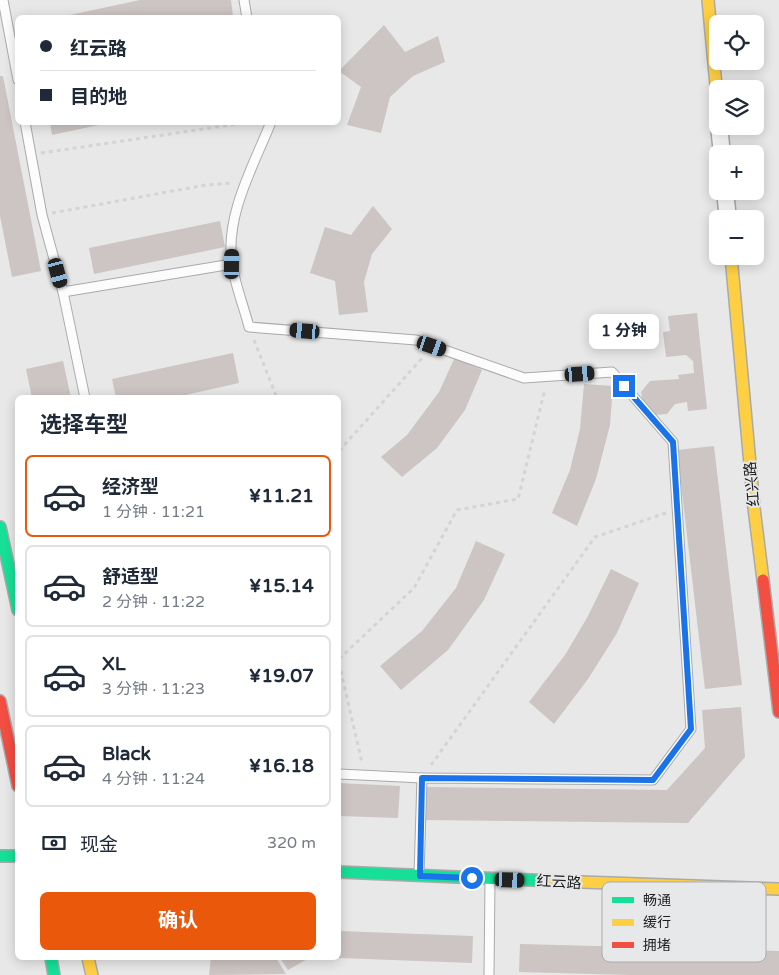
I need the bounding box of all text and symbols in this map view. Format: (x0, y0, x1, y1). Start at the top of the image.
map controls (709, 15, 764, 265)
button: locate (709, 15, 764, 70)
text: 红云路 (70, 38, 127, 60)
button: layers (709, 80, 764, 135)
text: 目的地 (70, 86, 127, 108)
button: + (709, 145, 764, 200)
button: − (709, 210, 764, 265)
car (224, 249, 239, 279)
car (46, 257, 69, 289)
callout: 1 分钟 (589, 314, 659, 348)
text: 1 分钟 (601, 321, 647, 341)
car (289, 322, 320, 340)
car (415, 334, 448, 358)
car (564, 365, 595, 383)
route end (613, 375, 635, 397)
text: 选择车型 (40, 412, 128, 438)
street label: 红兴路 (741, 461, 763, 507)
icon: car (42, 474, 87, 519)
text: 经济型 (102, 476, 159, 498)
text: ¥11.21 (249, 485, 314, 507)
text: 1 分钟 · 11:21 (102, 502, 205, 522)
icon: car (42, 564, 87, 609)
text: 舒适型 (102, 566, 159, 588)
text: ¥15.14 (249, 575, 314, 597)
text: 2 分钟 · 11:22 (102, 592, 205, 612)
text: XL (102, 653, 126, 675)
icon: car (42, 654, 87, 699)
text: ¥19.07 (249, 665, 314, 687)
text: 3 分钟 · 11:23 (102, 679, 205, 699)
text: Black (102, 743, 151, 765)
icon: car (42, 744, 87, 789)
text: ¥16.18 (249, 755, 314, 777)
text: 4 分钟 · 11:24 (102, 769, 205, 789)
icon: cash (40, 829, 68, 857)
text: 320 m (267, 833, 316, 853)
text: 现金 (80, 834, 118, 856)
route start (461, 867, 483, 889)
car (494, 872, 525, 888)
street label: 红云路 (536, 872, 582, 892)
legend (602, 882, 766, 962)
button: 确认 (40, 892, 316, 950)
text: 畅通 (643, 892, 671, 909)
text: 缓行 (643, 914, 671, 931)
text: 拥堵 (643, 937, 671, 954)

